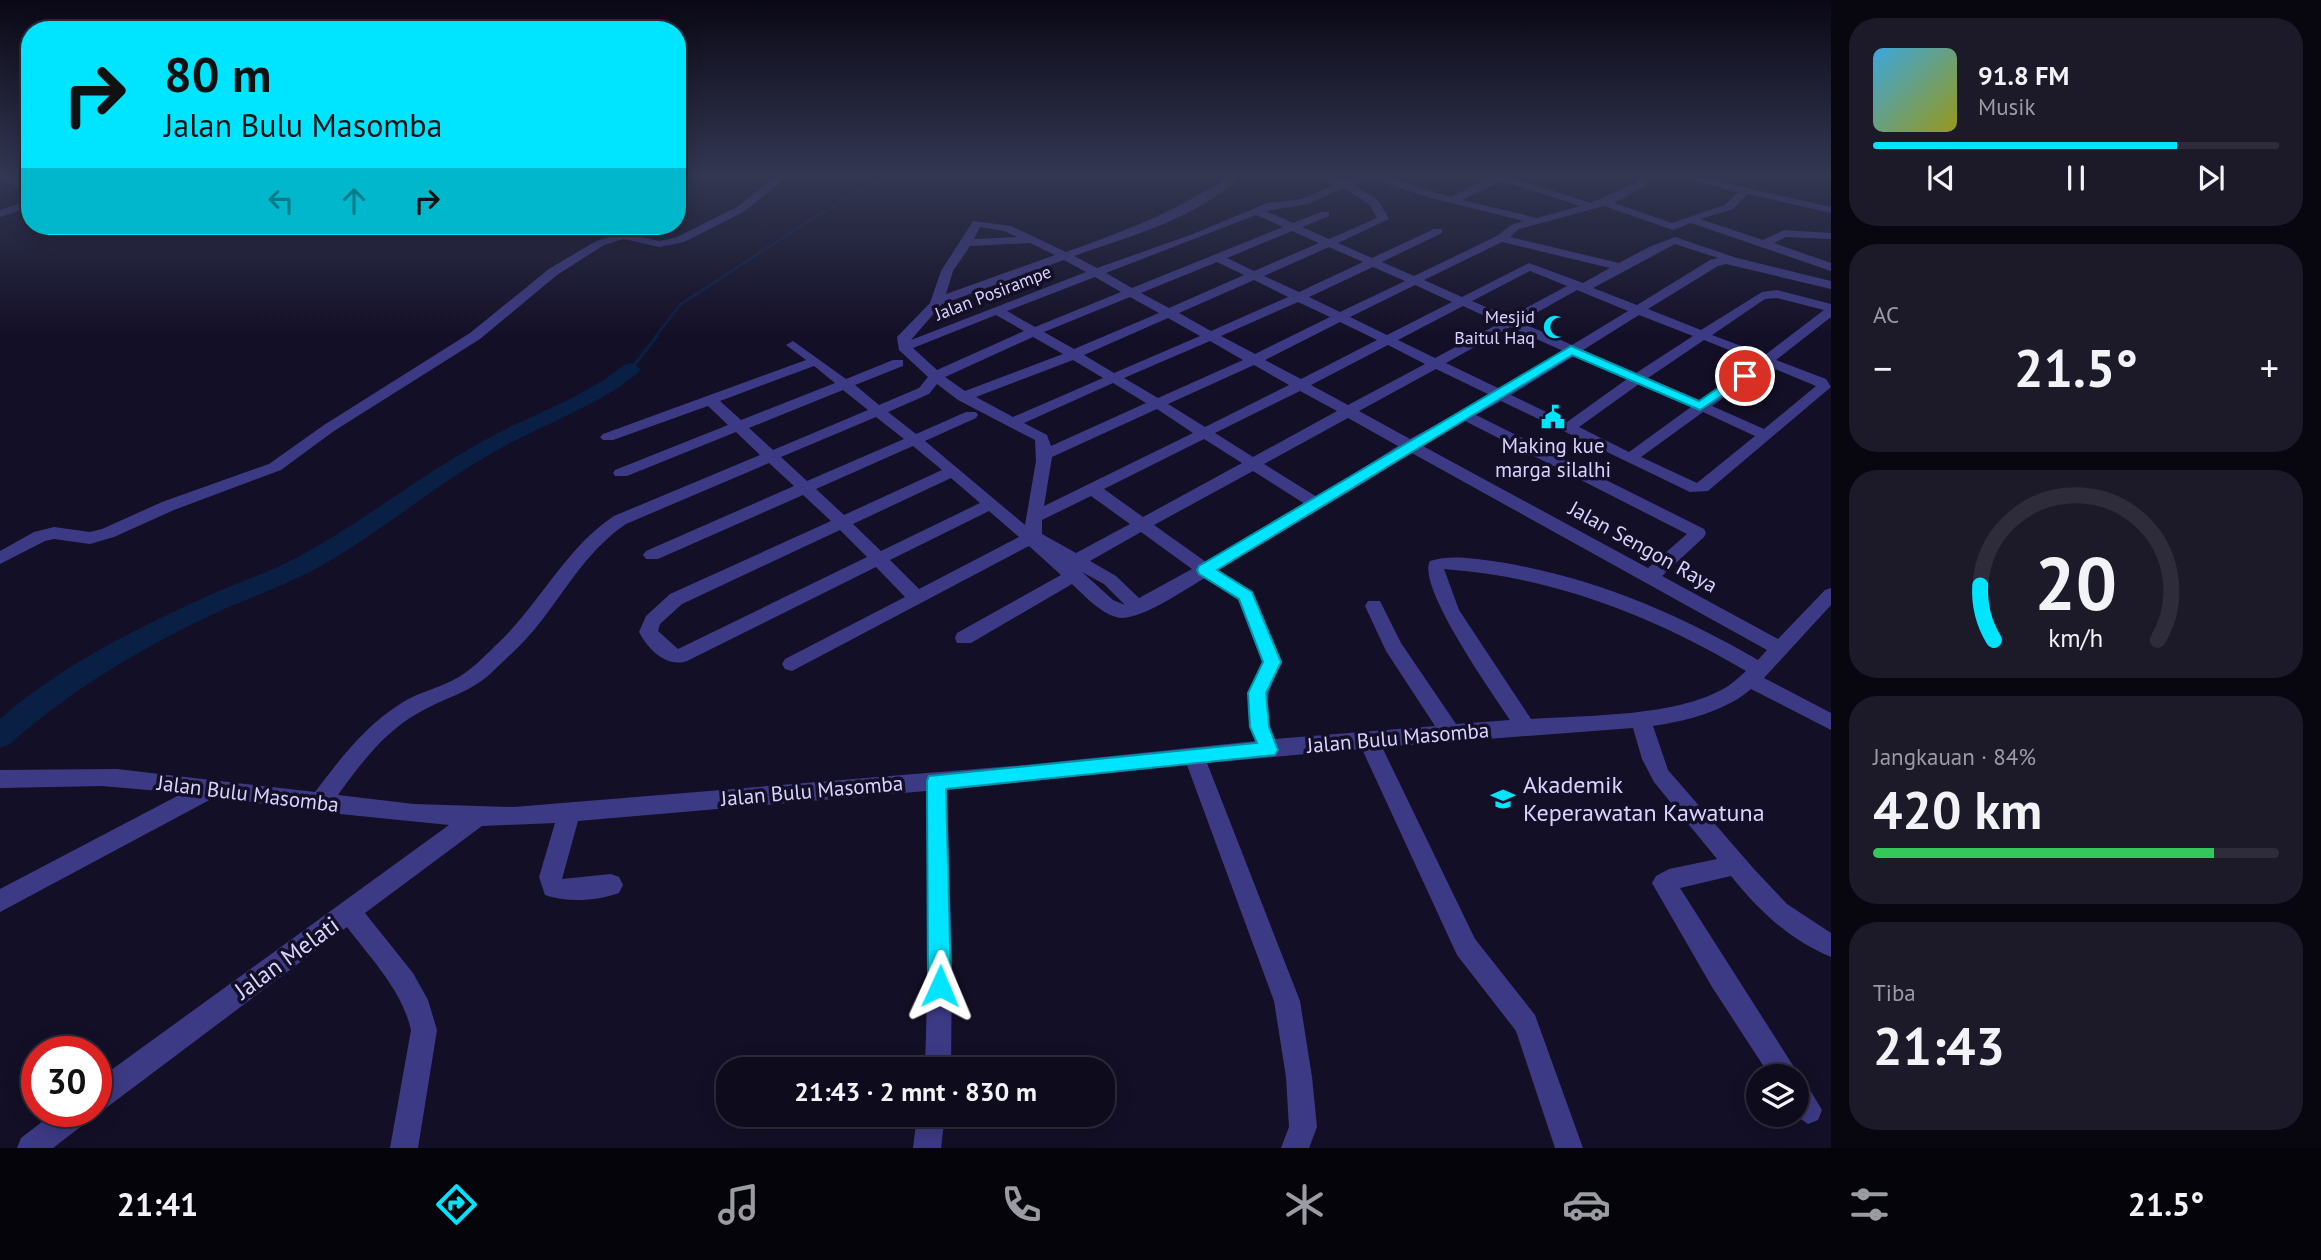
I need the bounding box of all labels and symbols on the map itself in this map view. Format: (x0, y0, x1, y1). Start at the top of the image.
street label: Jalan Posirampe (930, 260, 1054, 326)
place label: Mesjid Baitul Haq (1454, 305, 1535, 349)
mosque icon: Mesjid Baitul Haq (1541, 313, 1569, 341)
pin (1715, 346, 1775, 406)
public building icon: Making kue marga silalhi (1539, 403, 1567, 431)
place label: Making kue marga silalhi (1495, 432, 1611, 483)
street label: Jalan Sengon Raya (1563, 494, 1722, 599)
street label: Jalan Bulu Masomba (1305, 716, 1490, 759)
street label: Jalan Bulu Masomba (155, 769, 340, 818)
street label: Jalan Bulu Masomba (719, 769, 904, 812)
place label: Akademik Keperawatan Kawatuna (1523, 769, 1765, 828)
school or university icon: Akademik Keperawatan Kawatuna (1489, 785, 1517, 813)
street label: Jalan Melati (227, 909, 345, 1007)
position arrow (903, 949, 977, 1023)
speed limit sign: 30 (21, 1036, 112, 1127)

